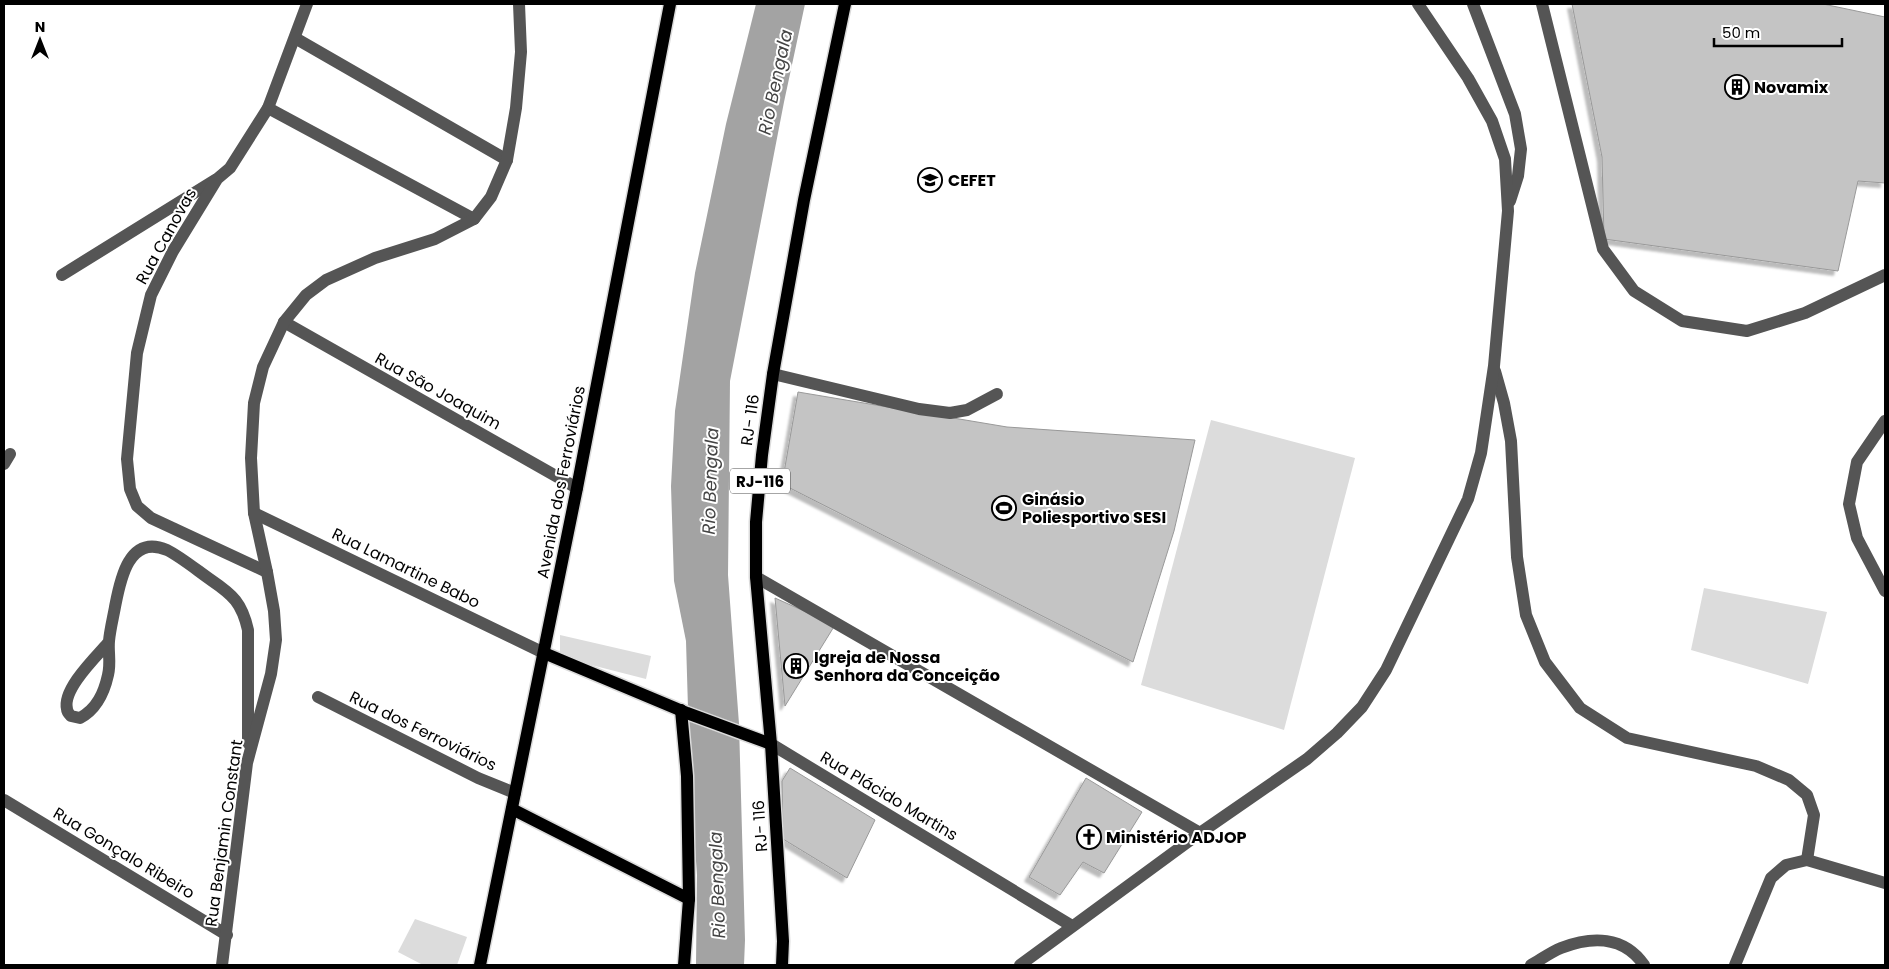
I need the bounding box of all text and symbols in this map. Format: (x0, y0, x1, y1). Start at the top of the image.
north arrow (15, 15, 65, 65)
scale bar (1714, 15, 1842, 47)
text: N (35, 17, 45, 37)
text: 50 m (1722, 22, 1760, 43)
water label: Rio Bengala (752, 27, 798, 137)
building icon: Novamix (1724, 74, 1750, 100)
place label: Novamix (1754, 76, 1829, 99)
school or university icon: CEFET (917, 167, 943, 193)
place label: CEFET (948, 169, 996, 192)
street label: Rua Canovas (130, 184, 202, 288)
street label: Rua São Joaquim (371, 347, 505, 435)
street label: Avenida dos Ferroviários (531, 384, 591, 580)
street label: RJ- 116 (735, 393, 765, 447)
water label: Rio Bengala (696, 427, 724, 535)
road number: RJ-116 (730, 468, 790, 494)
place label: Ginásio Poliesportivo SESI (1022, 488, 1166, 529)
sports icon: Ginásio Poliesportivo SESI (991, 495, 1017, 521)
street label: Rua Lamartine Babo (328, 522, 484, 614)
place label: Igreja de Nossa Senhora da Conceição (814, 646, 1000, 687)
building icon: Igreja de Nossa Senhora da Conceição (783, 653, 809, 679)
street label: Rua dos Ferroviários (346, 685, 500, 777)
street label: Rua Benjamin Constant (199, 738, 249, 928)
street label: Rua Plácido Martins (816, 746, 962, 846)
street label: RJ- 116 (747, 799, 773, 853)
street label: Rua Gonçalo Ribeiro (49, 802, 199, 904)
church icon: Ministério ADJOP (1076, 824, 1102, 850)
place label: Ministério ADJOP (1106, 826, 1247, 849)
water label: Rio Bengala (703, 831, 731, 939)

